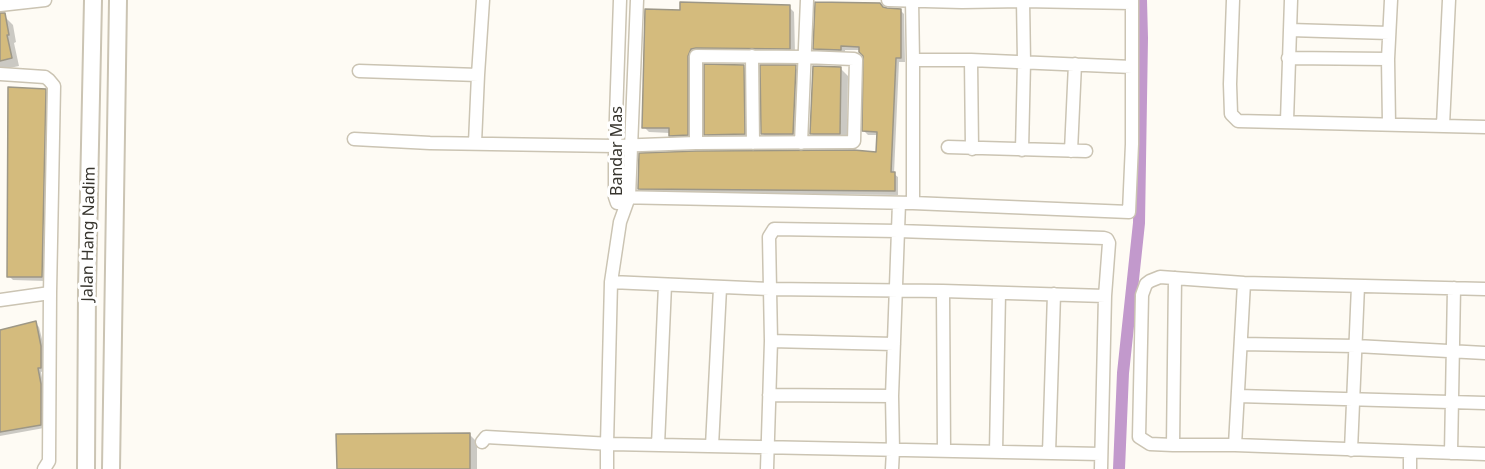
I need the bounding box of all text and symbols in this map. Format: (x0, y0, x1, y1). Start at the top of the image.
street label: Bandar Mas (607, 106, 627, 196)
street label: Jalan Hang Nadim (78, 166, 100, 302)

